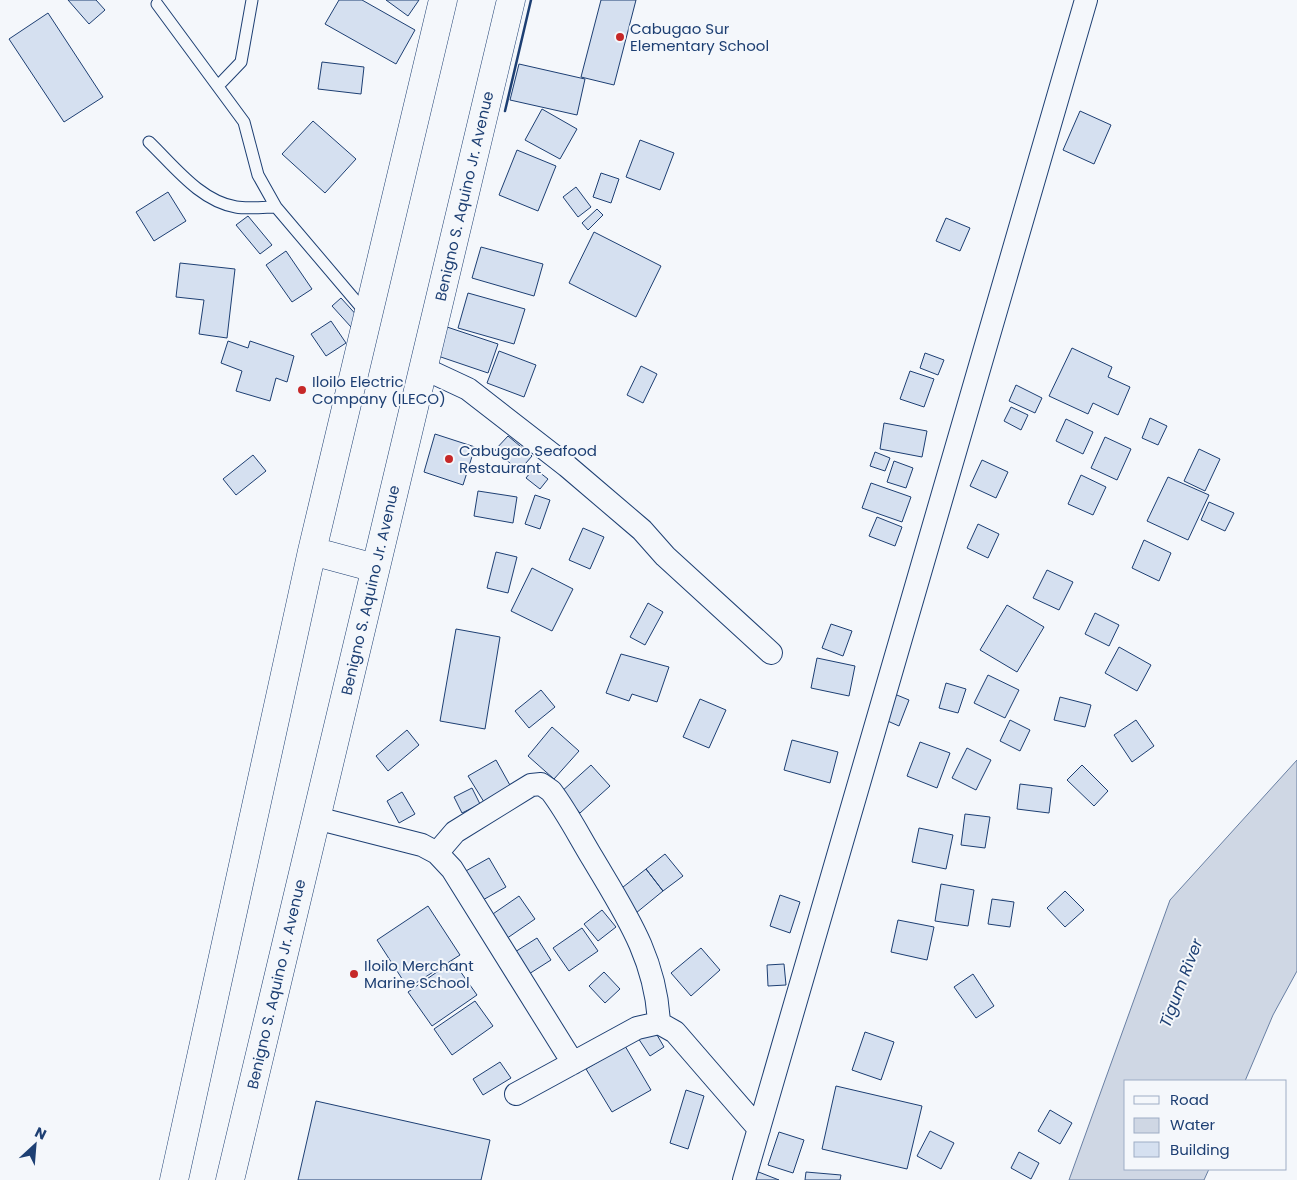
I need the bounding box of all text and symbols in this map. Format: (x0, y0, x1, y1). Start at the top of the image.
place label: Cabugao Sur Elementary School (630, 18, 769, 56)
marker: Cabugao Sur Elementary School (614, 31, 626, 43)
street label: Benigno S. Aquino Jr. Avenue (430, 89, 498, 303)
place label: Iloilo Electric Company (ILECO) (312, 371, 446, 409)
marker: Iloilo Electric Company (ILECO) (296, 384, 308, 396)
place label: Cabugao Seafood Restaurant (459, 440, 597, 478)
marker: Cabugao Seafood Restaurant (443, 453, 455, 465)
street label: Benigno S. Aquino Jr. Avenue (336, 483, 404, 697)
street label: Benigno S. Aquino Jr. Avenue (242, 877, 310, 1091)
water label: Tigum River (1154, 934, 1209, 1031)
place label: Iloilo Merchant Marine School (364, 955, 474, 993)
marker: Iloilo Merchant Marine School (348, 968, 360, 980)
legend (1124, 1080, 1287, 1170)
text: Road (1170, 1089, 1209, 1110)
text: Water (1170, 1114, 1216, 1135)
north arrow (10, 1120, 60, 1170)
text: N (32, 1122, 50, 1145)
text: Building (1170, 1139, 1230, 1160)

